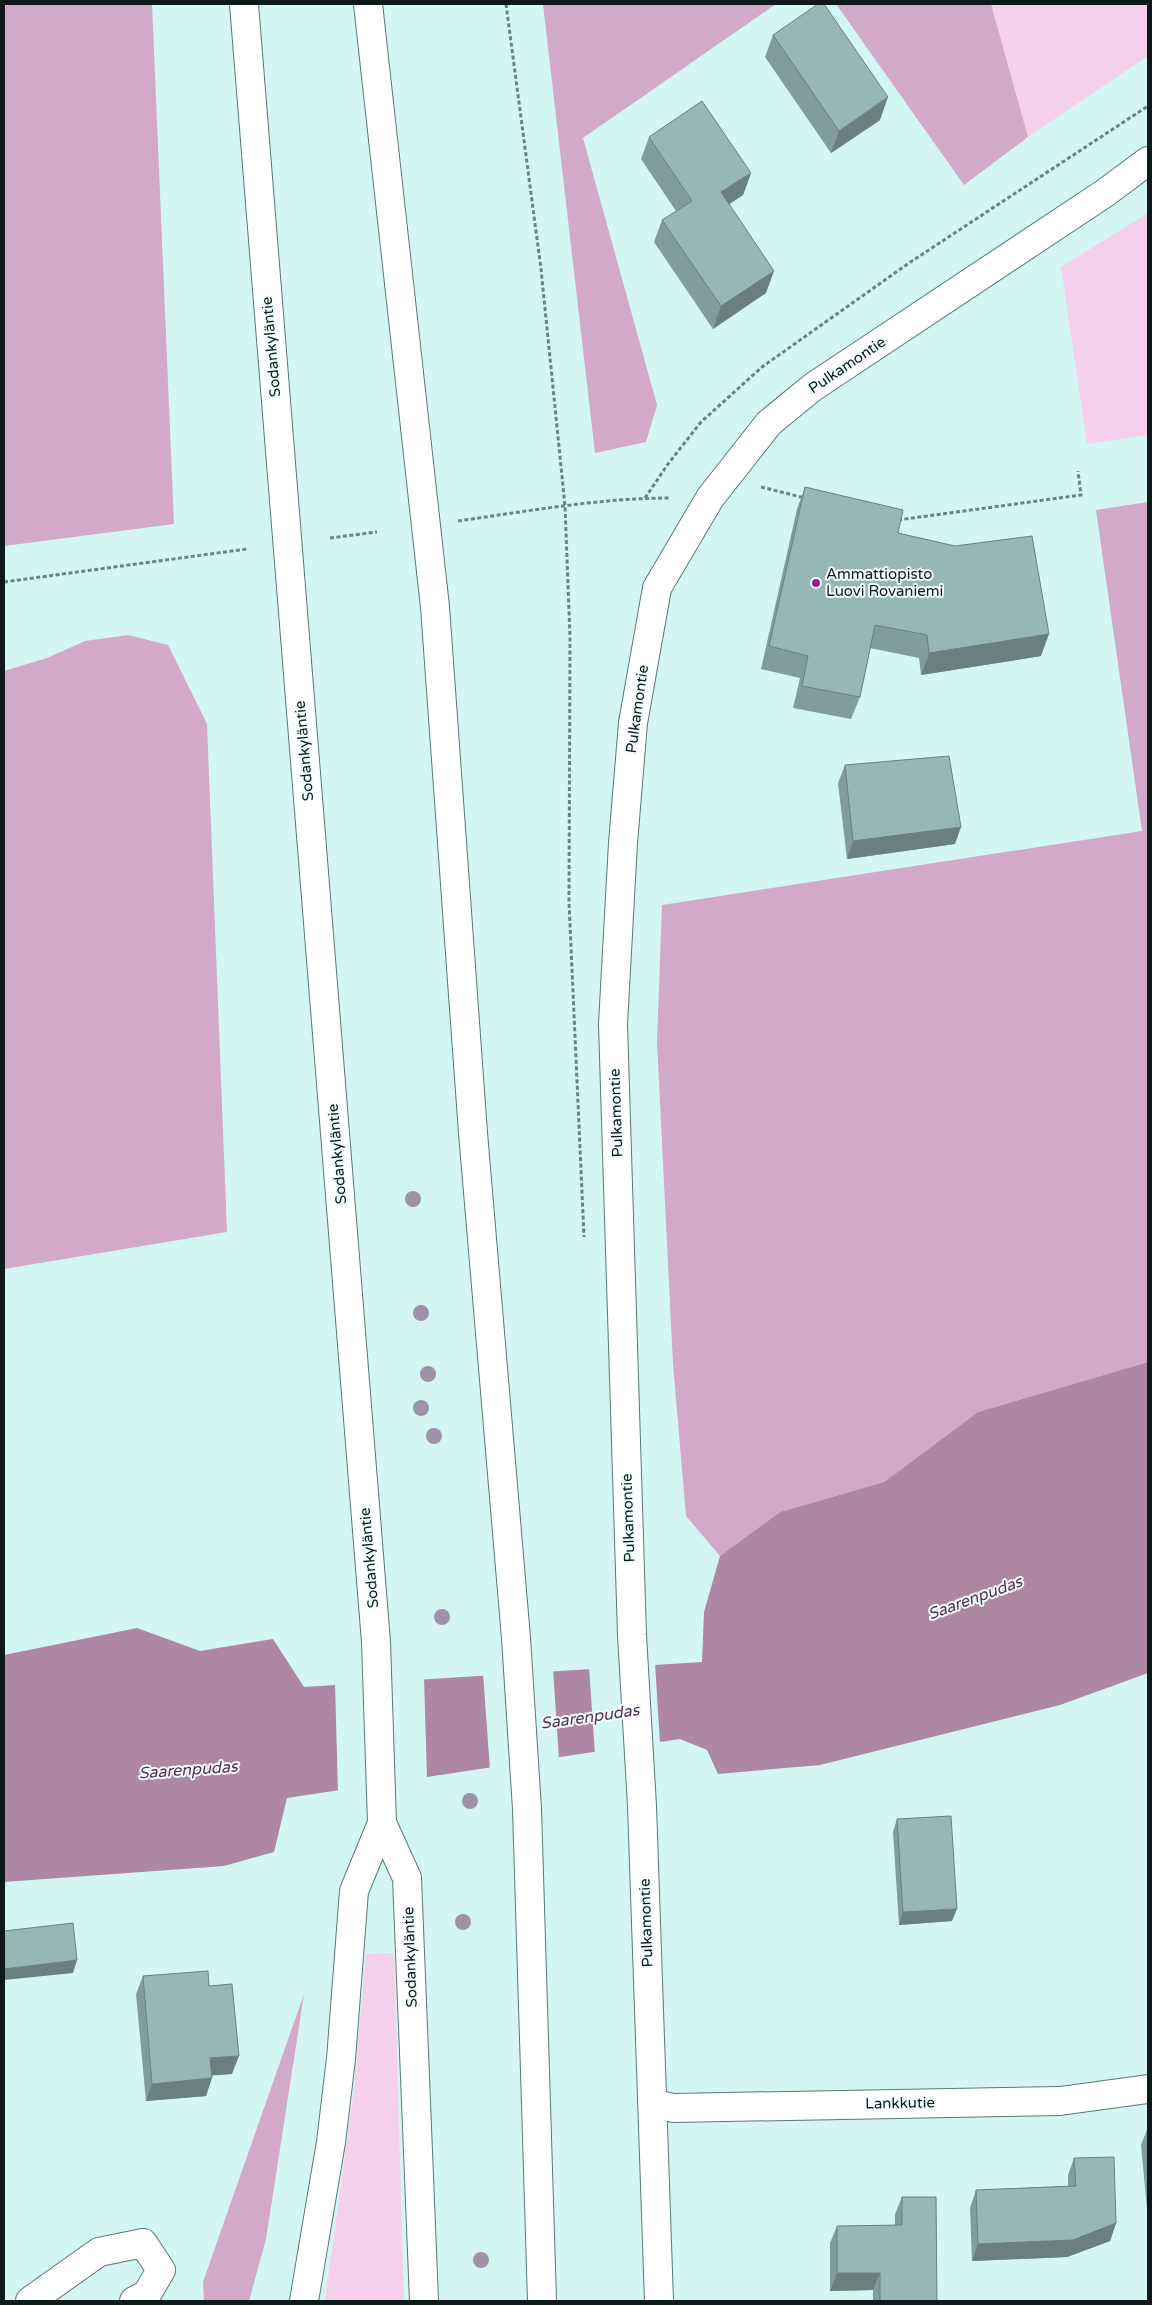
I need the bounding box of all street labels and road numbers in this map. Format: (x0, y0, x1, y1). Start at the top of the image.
street label: Sodankyläntie (258, 296, 284, 398)
street label: Pulkamontie (805, 333, 889, 397)
street label: Pulkamontie (622, 664, 652, 754)
street label: Sodankyläntie (291, 700, 317, 802)
street label: Pulkamontie (605, 1068, 627, 1158)
street label: Sodankyläntie (324, 1103, 350, 1205)
street label: Pulkamontie (617, 1473, 639, 1563)
street label: Sodankyläntie (356, 1507, 382, 1609)
street label: Pulkamontie (635, 1878, 657, 1968)
street label: Sodankyläntie (399, 1906, 421, 2008)
street label: Lankkutie (865, 2093, 935, 2113)

